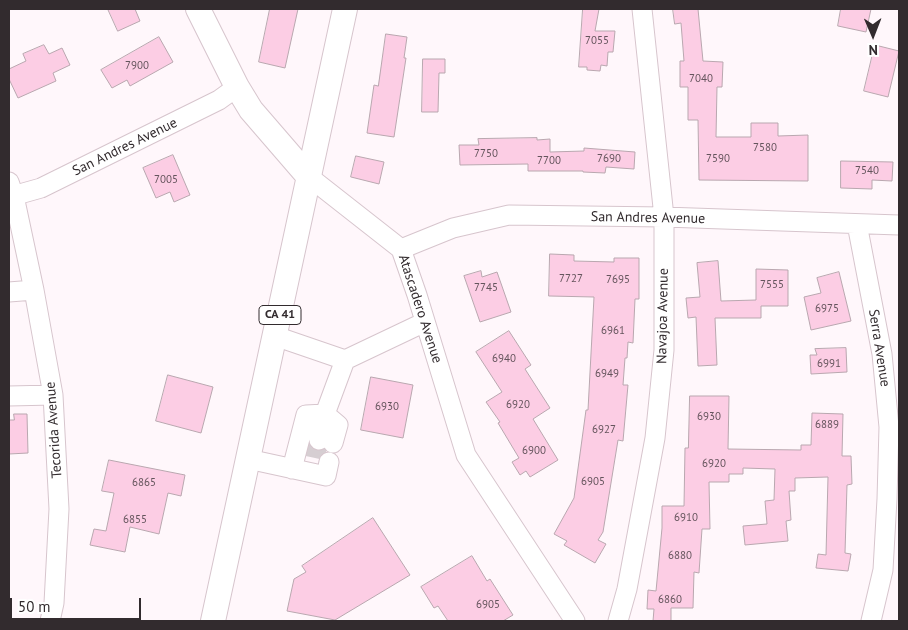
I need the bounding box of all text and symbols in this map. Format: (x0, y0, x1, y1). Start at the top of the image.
north arrow (848, 10, 898, 60)
house number: 7055 (585, 34, 609, 48)
text: N (869, 41, 878, 59)
house number: 7900 (125, 59, 149, 73)
house number: 7040 (689, 72, 713, 86)
street label: San Andres Avenue (70, 114, 180, 180)
house number: 7580 (753, 141, 777, 155)
house number: 7750 (474, 147, 498, 161)
house number: 7690 (597, 152, 621, 166)
house number: 7590 (706, 152, 730, 166)
house number: 7700 (537, 154, 561, 168)
house number: 7540 (855, 164, 879, 178)
house number: 7005 (154, 173, 178, 187)
street label: San Andres Avenue (591, 209, 705, 227)
street label: Atascadero Avenue (395, 253, 445, 365)
street label: Navajoa Avenue (654, 268, 672, 364)
house number: 7727 (559, 272, 583, 286)
house number: 7695 (606, 273, 630, 287)
house number: 7555 (760, 278, 784, 292)
house number: 7745 (474, 281, 498, 295)
house number: 6975 (815, 302, 839, 316)
road number: CA 41 (259, 306, 301, 324)
street label: Serra Avenue (865, 308, 893, 388)
house number: 6961 (601, 324, 625, 338)
house number: 6940 (492, 352, 516, 366)
house number: 6991 (817, 357, 841, 371)
house number: 6949 (595, 367, 619, 381)
street label: Tecorida Avenue (42, 381, 66, 479)
house number: 6920 (506, 398, 530, 412)
house number: 6930 (375, 400, 399, 414)
house number: 6930 (697, 410, 721, 424)
house number: 6889 (815, 418, 839, 432)
house number: 6927 (592, 423, 616, 437)
house number: 6900 (522, 444, 546, 458)
house number: 6920 (702, 457, 726, 471)
house number: 6905 (581, 475, 605, 489)
house number: 6865 (132, 476, 156, 490)
house number: 6910 (674, 511, 698, 525)
house number: 6855 (123, 513, 147, 527)
house number: 6880 (668, 549, 692, 563)
scale bar (12, 588, 144, 620)
house number: 6860 (658, 593, 682, 607)
text: 50 m (18, 597, 51, 616)
house number: 6905 (476, 598, 500, 612)

